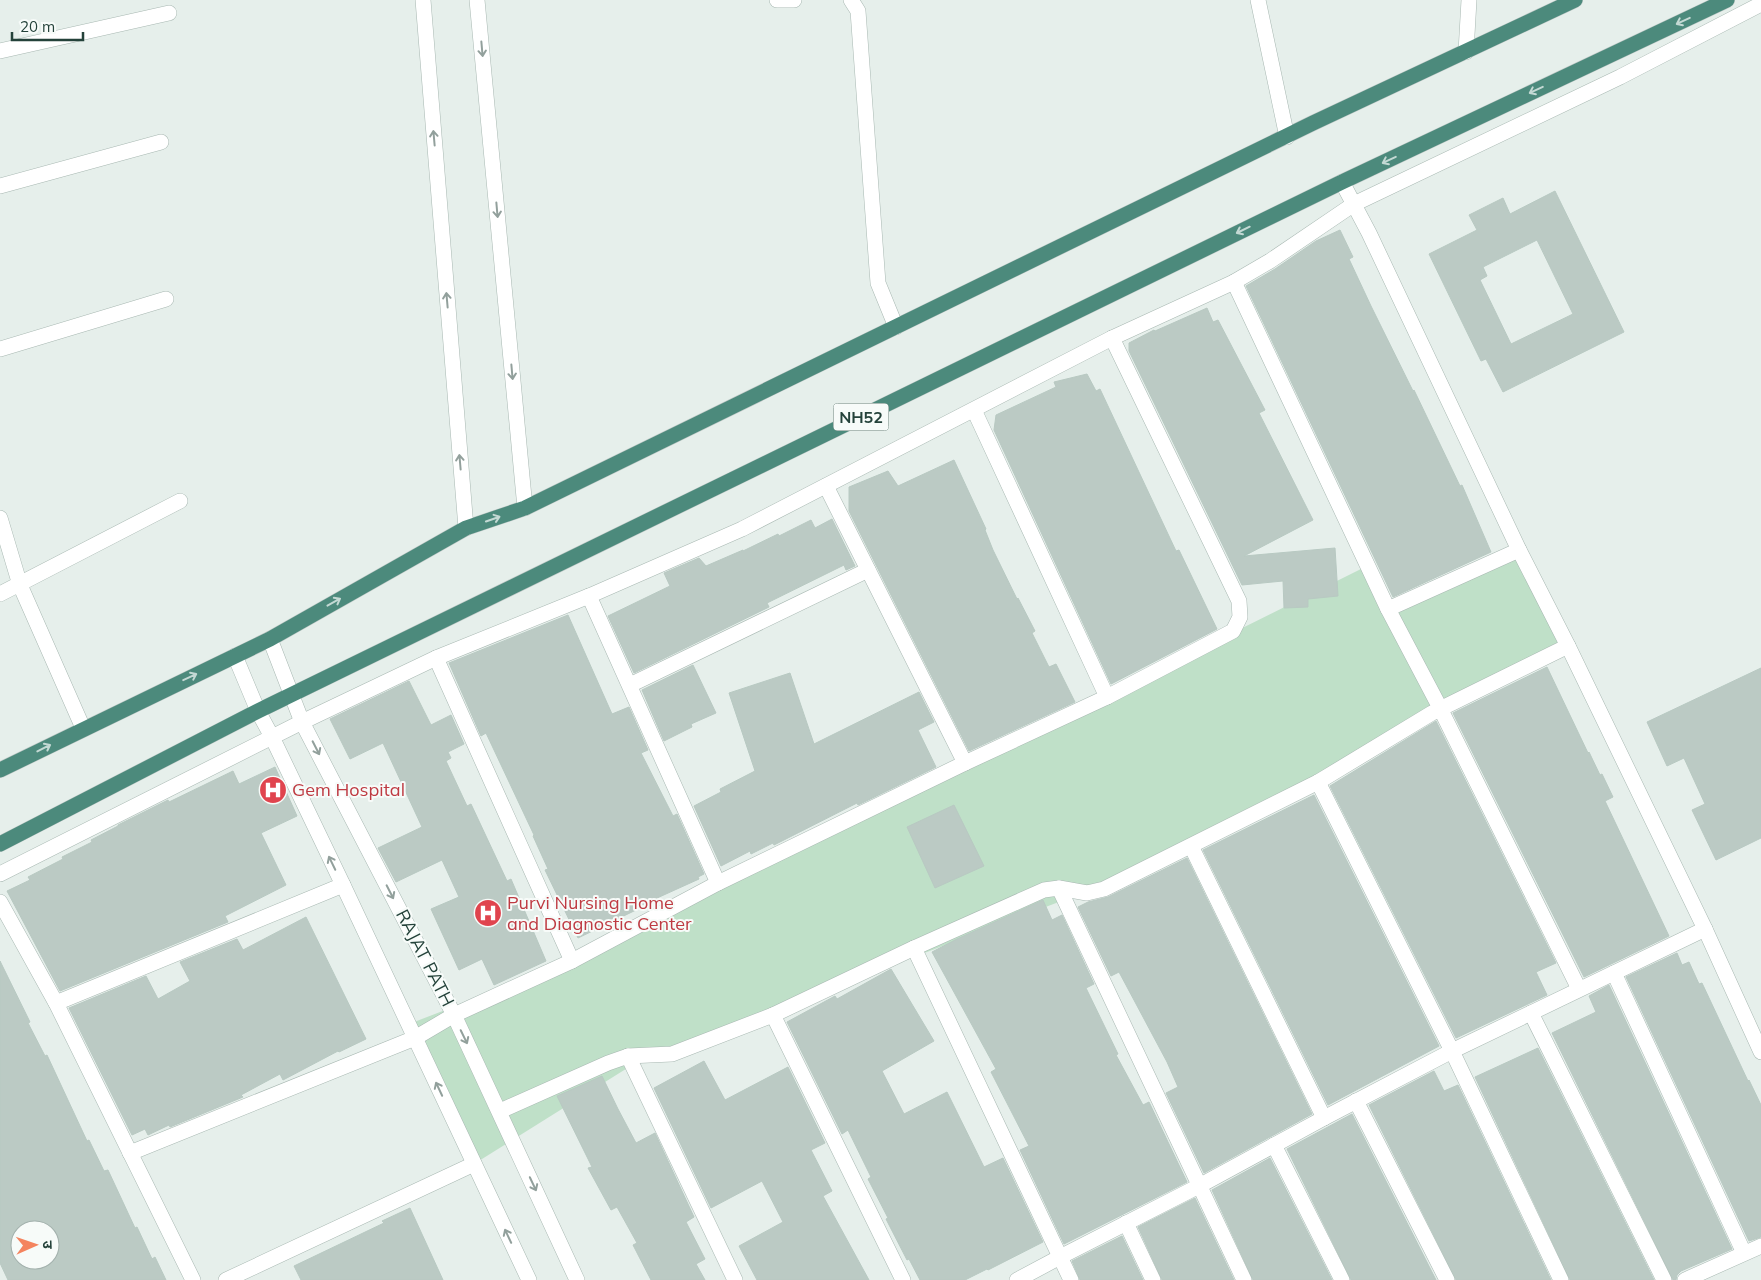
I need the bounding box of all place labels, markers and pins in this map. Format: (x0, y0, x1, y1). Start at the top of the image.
hospital icon: Gem Hospital (258, 775, 288, 805)
place label: Gem Hospital (292, 778, 405, 801)
place label: Purvi Nursing Home and Diagnostic Center (507, 891, 692, 935)
hospital icon: Purvi Nursing Home and Diagnostic Center (473, 898, 503, 928)

